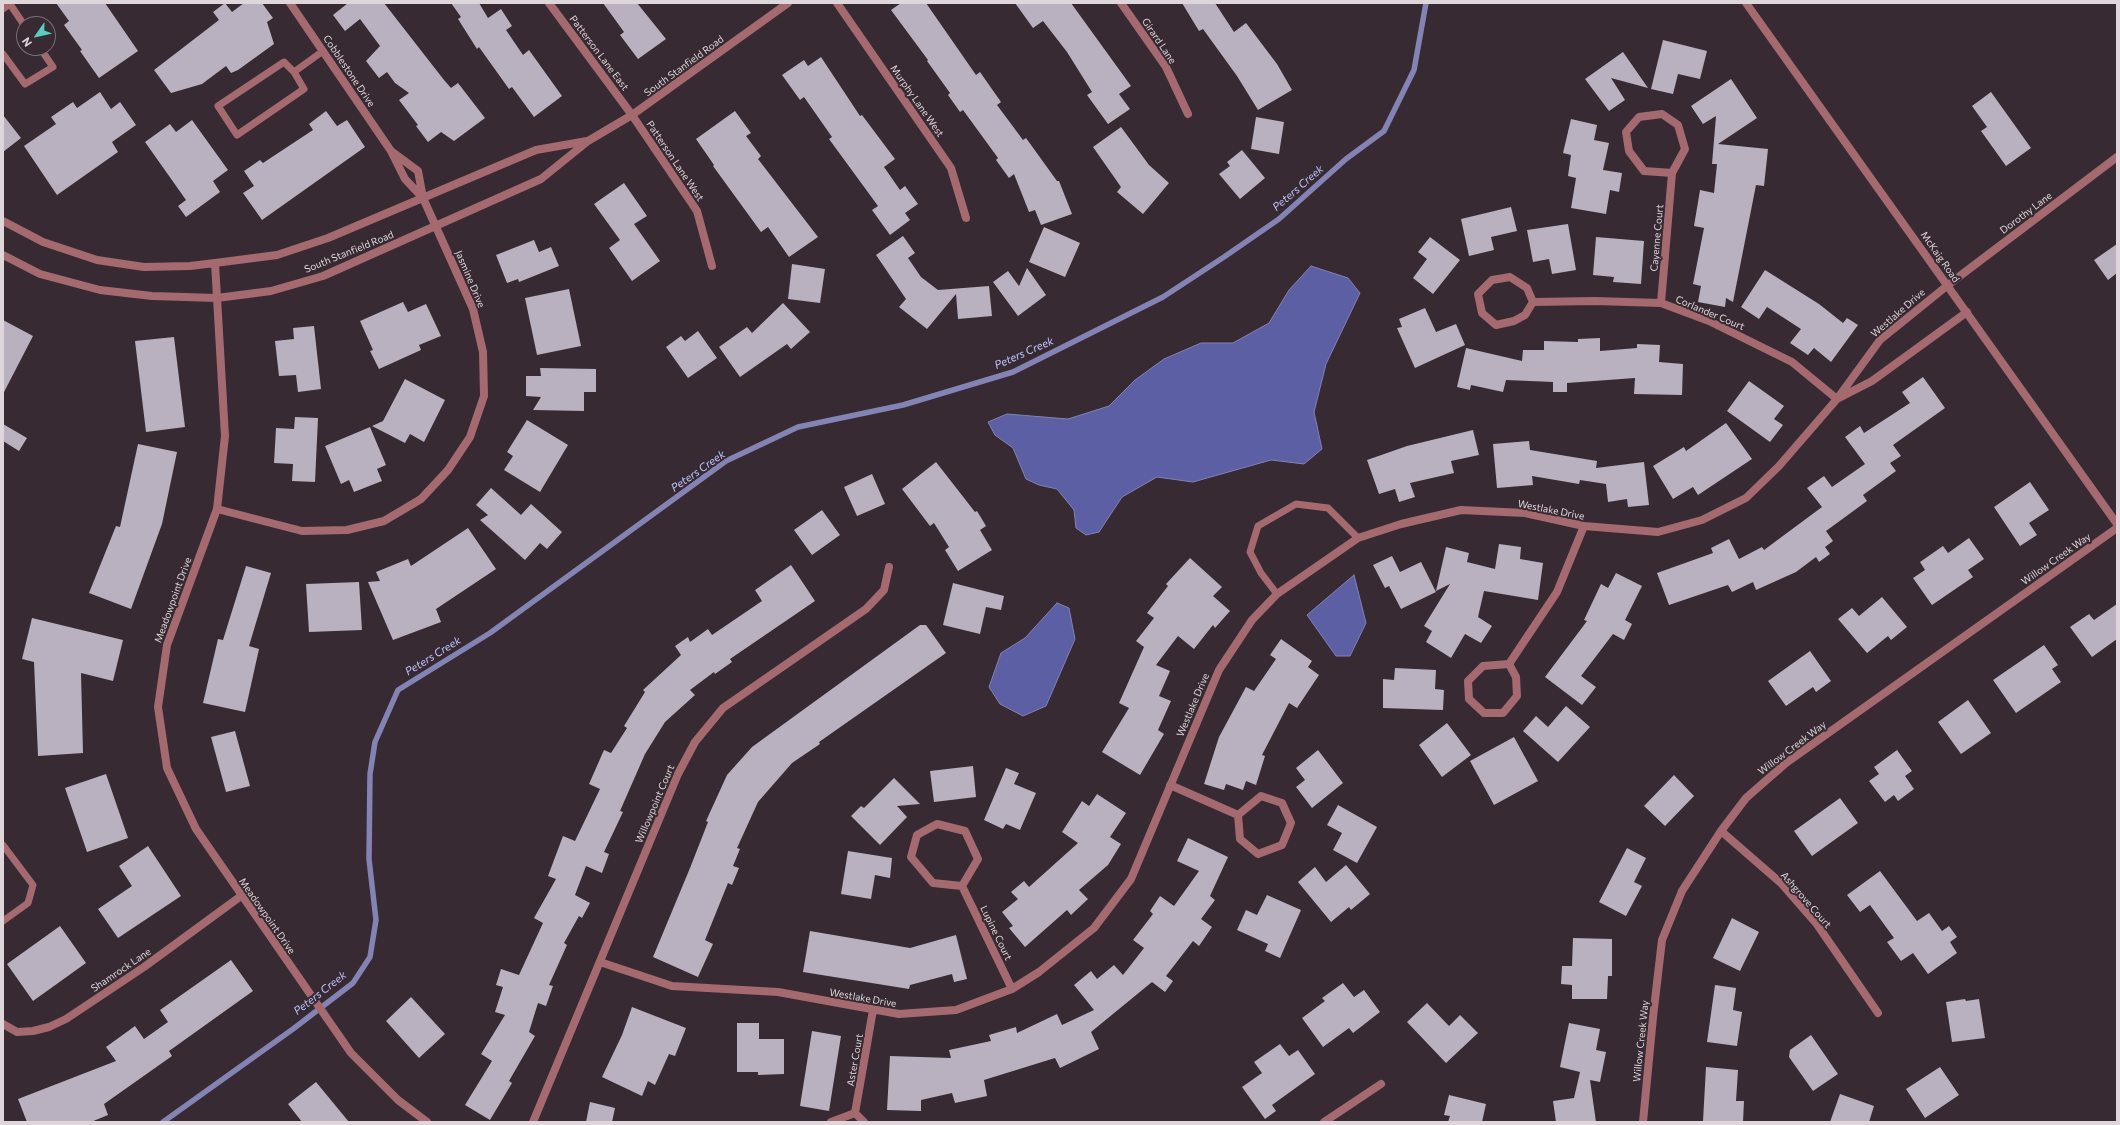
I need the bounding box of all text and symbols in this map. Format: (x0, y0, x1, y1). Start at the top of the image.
street label: Patterson Lane East (567, 13, 631, 93)
north arrow (16, 16, 56, 56)
street label: Girard Lane (1139, 16, 1179, 66)
street label: Cobblestone Drive (321, 33, 377, 109)
street label: South Stanfield Road (642, 33, 726, 99)
text: N (19, 35, 34, 49)
street label: Murphy Lane West (888, 63, 946, 139)
street label: Patterson Lane West (644, 119, 706, 203)
water label: Peters Creek (1270, 162, 1326, 214)
street label: Dorothy Lane (1998, 190, 2054, 236)
street label: Cayenne Court (1648, 204, 1666, 272)
street label: South Stanfield Road (303, 229, 395, 275)
street label: McKaig Road (1918, 229, 1962, 285)
street label: Jasmine Drive (453, 249, 487, 309)
street label: Westlake Drive (1869, 286, 1927, 340)
street label: Corlander Court (1674, 293, 1746, 333)
water label: Peters Creek (992, 334, 1056, 372)
water label: Peters Creek (668, 447, 728, 495)
street label: Westlake Drive (1517, 498, 1585, 522)
street label: Willow Creek Way (2019, 531, 2093, 587)
street label: Meadowpoint Drive (152, 556, 194, 644)
water label: Peters Creek (403, 634, 463, 678)
street label: Westlake Drive (1174, 671, 1212, 739)
street label: Willow Creek Way (1756, 719, 1828, 777)
street label: Willowpoint Court (633, 763, 677, 845)
street label: Ashgrove Court (1778, 869, 1834, 931)
street label: Meadowpoint Drive (236, 876, 298, 956)
street label: Lupine Court (978, 904, 1014, 962)
street label: Shamrock Lane (89, 946, 153, 994)
water label: Peters Creek (291, 968, 349, 1018)
street label: Westlake Drive (829, 986, 897, 1010)
street label: Willow Creek Way (1631, 1000, 1651, 1082)
street label: Aster Court (844, 1033, 866, 1087)

